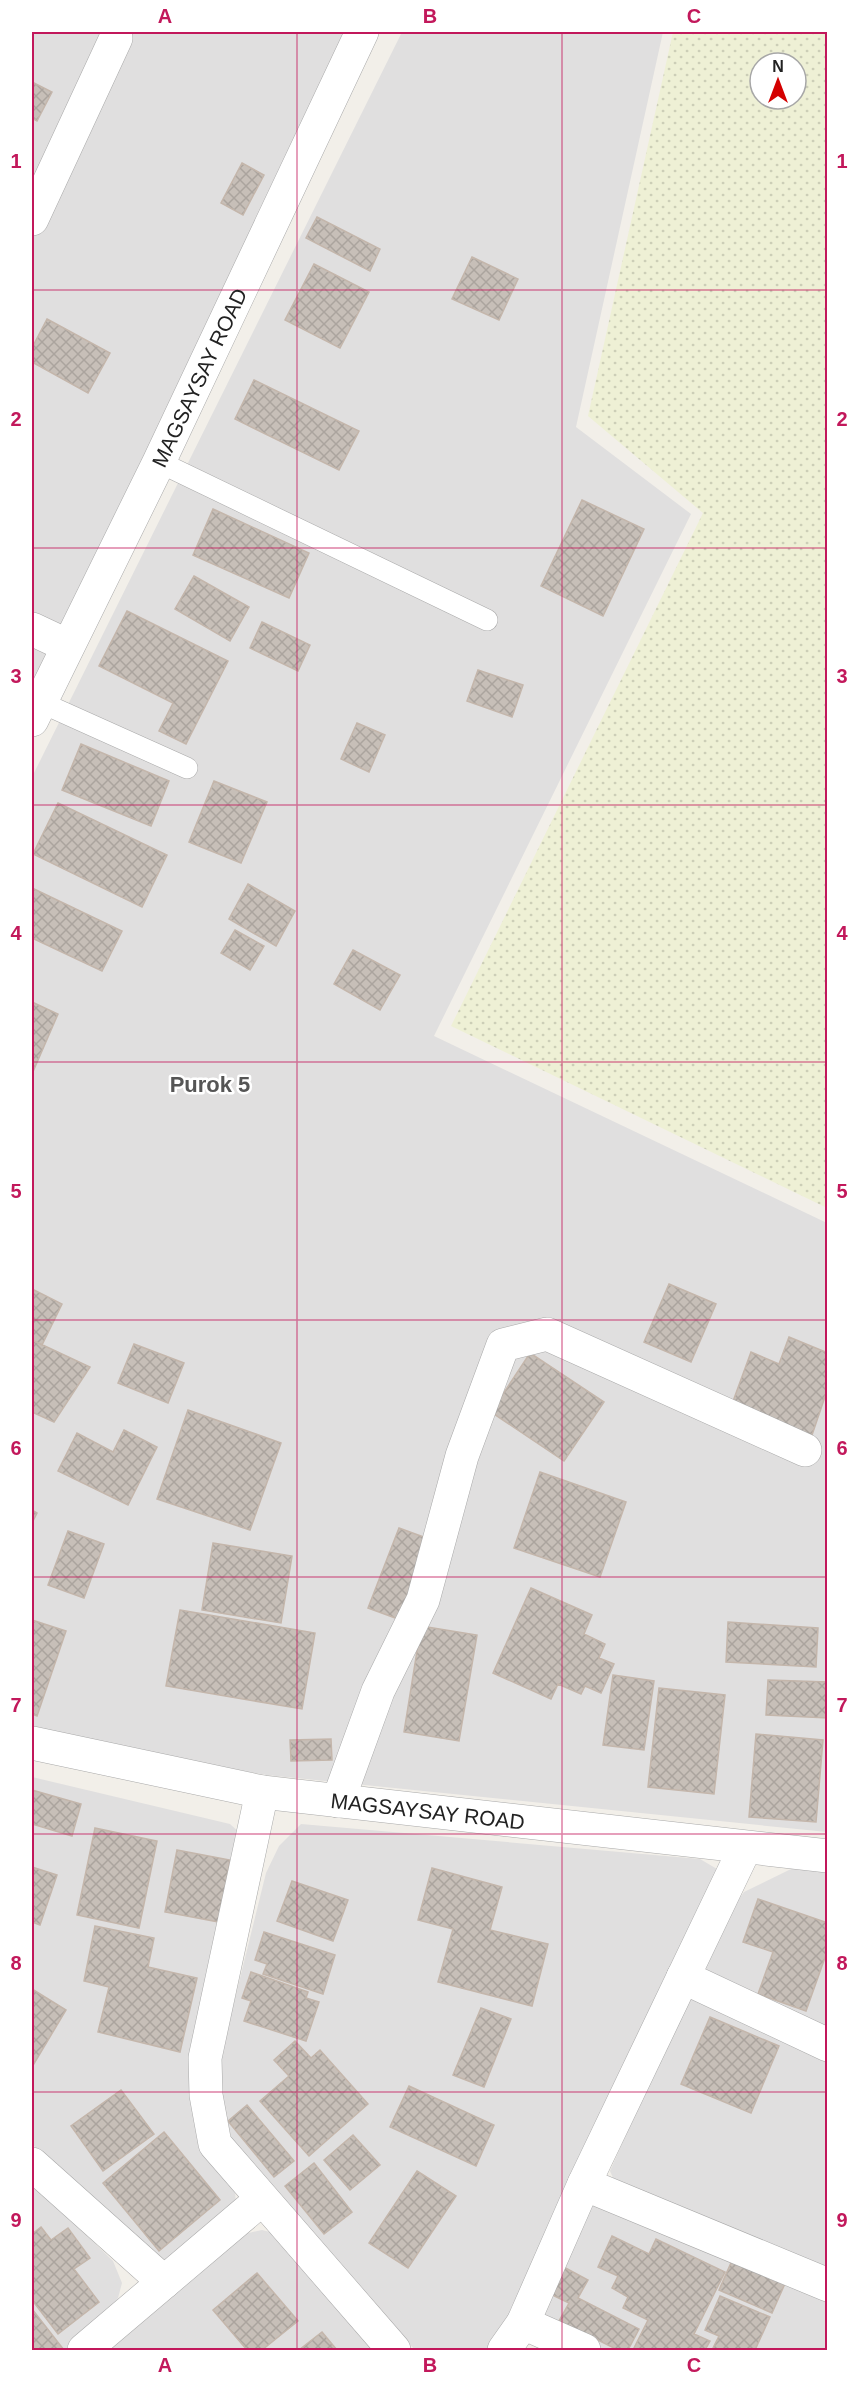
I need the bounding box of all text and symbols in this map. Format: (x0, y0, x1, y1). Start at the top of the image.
text: A (158, 5, 172, 27)
text: B (423, 5, 437, 27)
text: C (687, 5, 701, 27)
north arrow (748, 51, 808, 111)
text: N (772, 58, 784, 75)
text: 1 (10, 150, 22, 172)
text: 1 (836, 150, 848, 172)
street label: MAGSAYSAY ROAD (147, 284, 251, 471)
text: 2 (10, 408, 22, 430)
text: 2 (836, 408, 848, 430)
text: 3 (10, 665, 22, 687)
text: 3 (836, 665, 848, 687)
text: 4 (10, 922, 22, 944)
text: 4 (836, 922, 848, 944)
district label: Purok 5 (170, 1072, 250, 1097)
text: 5 (10, 1180, 22, 1202)
text: 5 (836, 1180, 848, 1202)
text: 6 (10, 1437, 22, 1459)
text: 6 (836, 1437, 848, 1459)
text: 7 (10, 1694, 22, 1716)
text: 7 (836, 1694, 848, 1716)
street label: MAGSAYSAY ROAD (330, 1788, 526, 1833)
text: 8 (10, 1952, 22, 1974)
text: 8 (836, 1952, 848, 1974)
text: 9 (10, 2209, 22, 2231)
text: 9 (836, 2209, 848, 2231)
text: A (158, 2354, 172, 2376)
text: B (423, 2354, 437, 2376)
text: C (687, 2354, 701, 2376)

